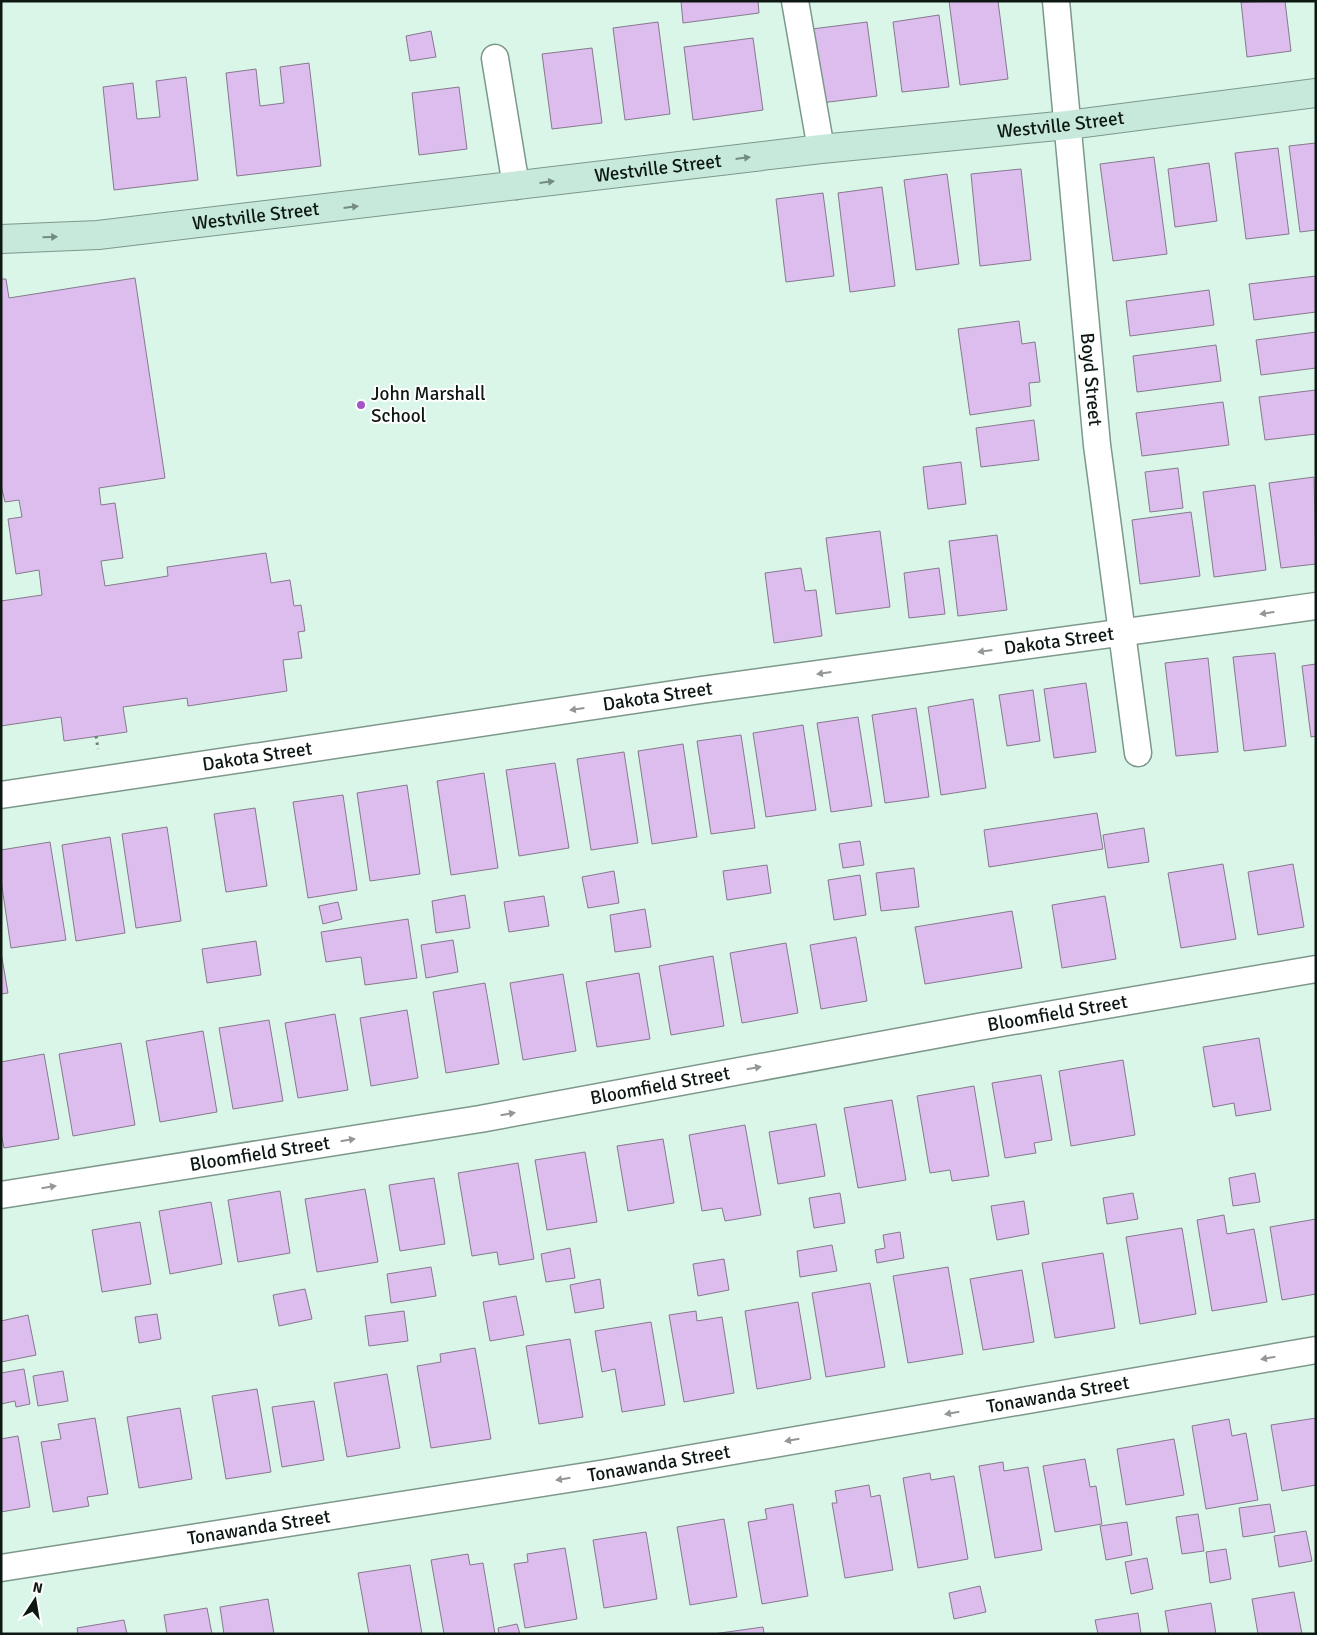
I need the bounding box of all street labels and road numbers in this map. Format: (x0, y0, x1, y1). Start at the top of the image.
street label: Westville Street (996, 106, 1126, 144)
street label: Westville Street (593, 149, 723, 188)
street label: Westville Street (191, 197, 321, 236)
street label: Boyd Street (1075, 332, 1107, 427)
street label: Dakota Street (1002, 622, 1116, 661)
street label: Dakota Street (601, 677, 714, 717)
street label: Dakota Street (201, 736, 314, 777)
street label: Bloomfield Street (986, 990, 1130, 1037)
street label: Bloomfield Street (588, 1061, 732, 1110)
street label: Bloomfield Street (188, 1131, 332, 1177)
street label: Tonawanda Street (985, 1371, 1131, 1419)
street label: Tonawanda Street (586, 1440, 732, 1488)
street label: Tonawanda Street (186, 1504, 332, 1551)

